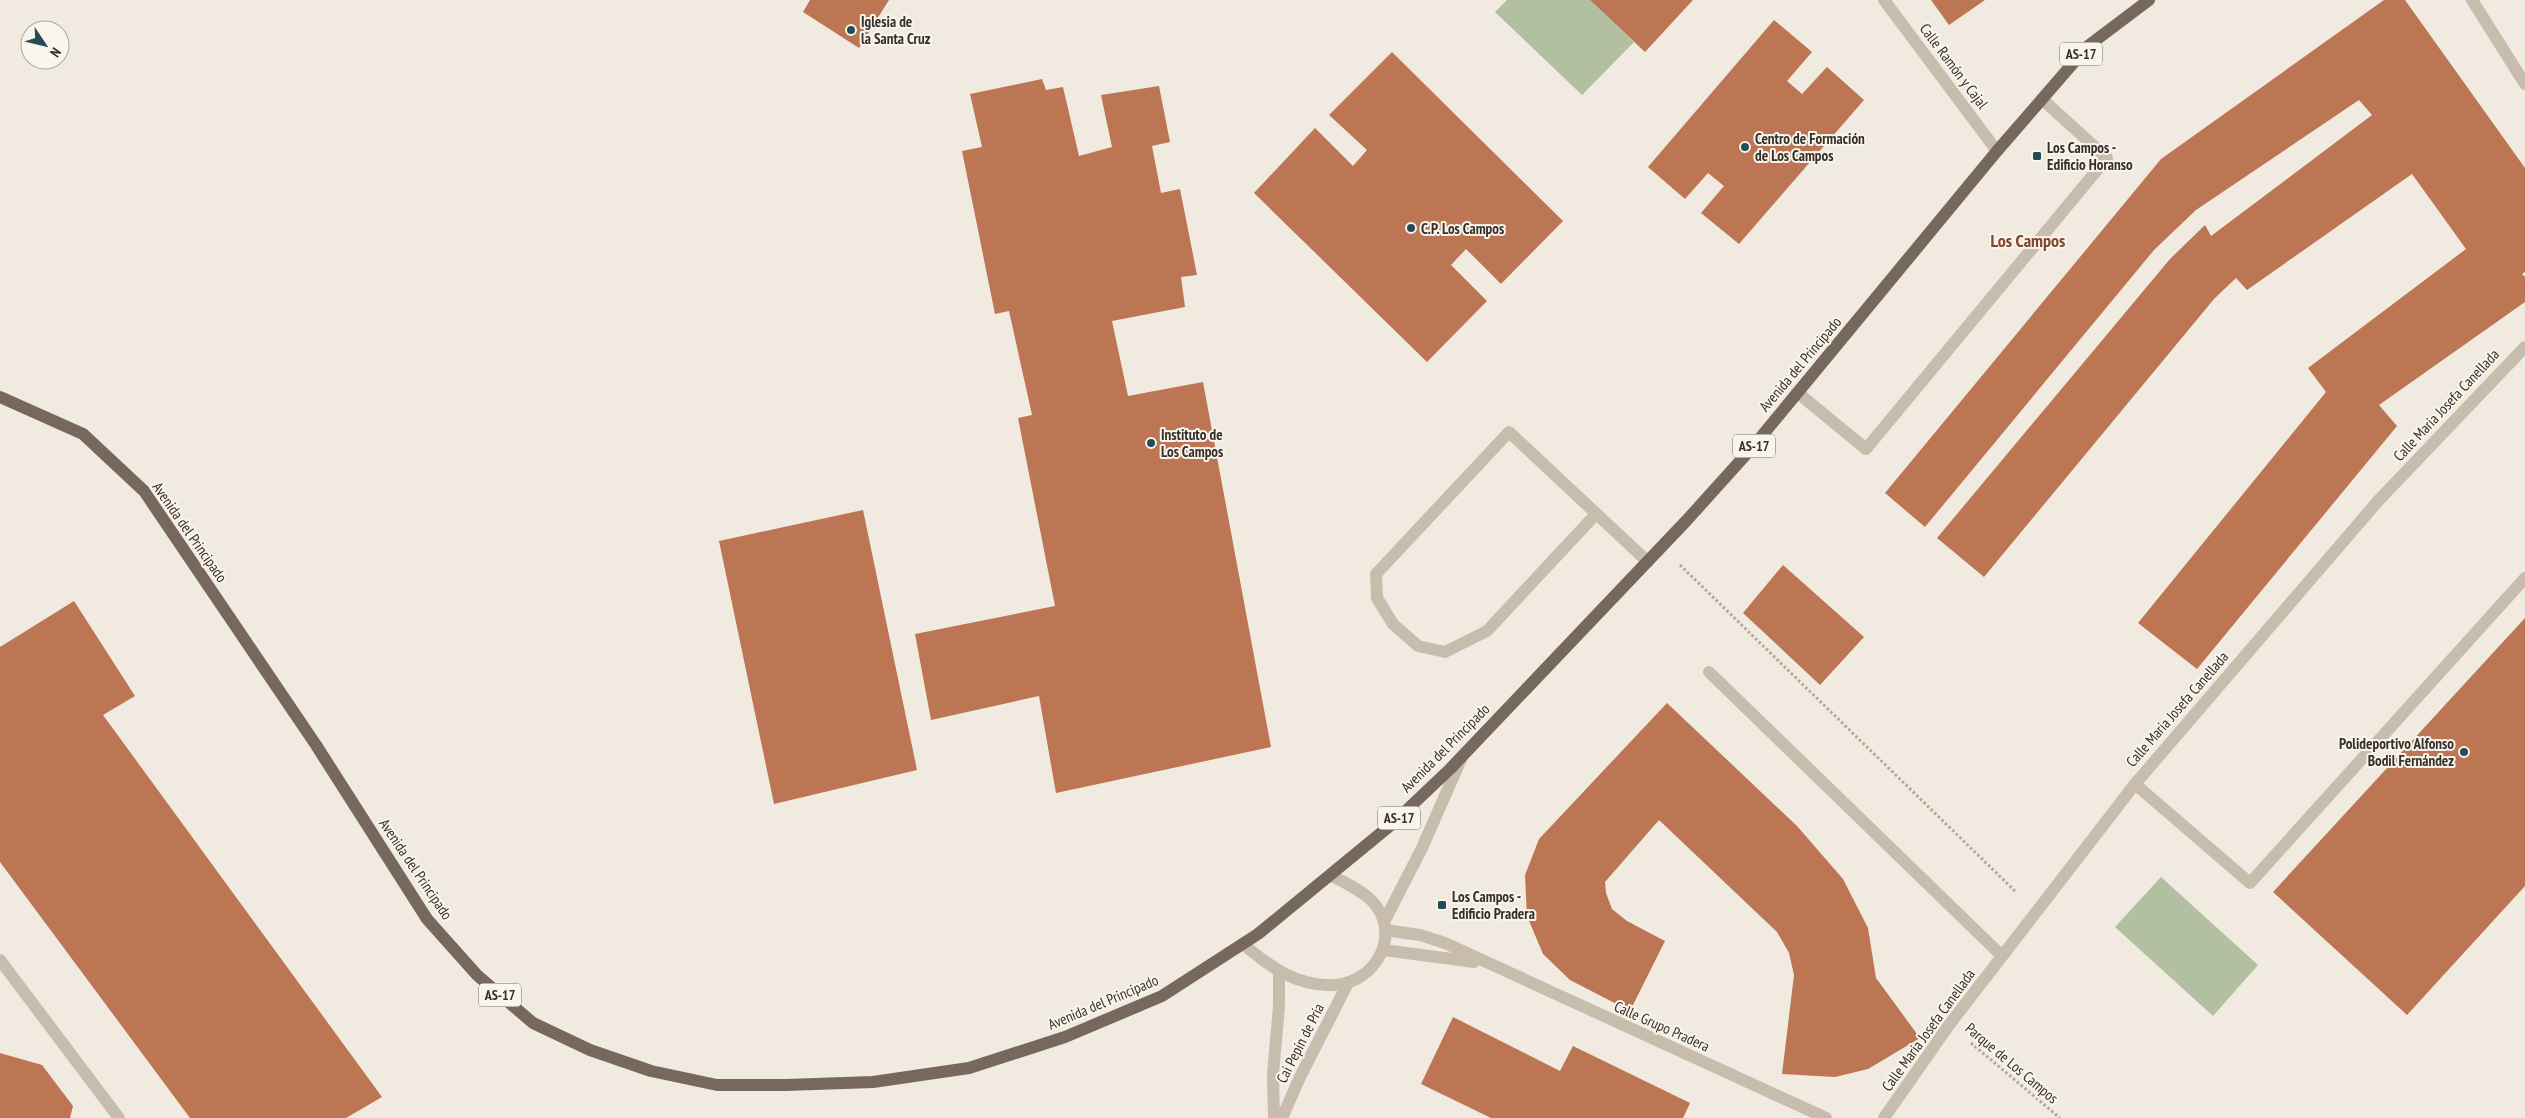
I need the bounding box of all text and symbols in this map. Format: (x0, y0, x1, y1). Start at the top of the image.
place label: Iglesia de la Santa Cruz (861, 12, 931, 48)
north arrow (20, 20, 70, 70)
street label: Calle Ramón y Cajal (1916, 20, 1993, 113)
marker: Iglesia de la Santa Cruz (845, 24, 857, 36)
road number: AS-17 (2060, 42, 2102, 66)
text: N (46, 44, 65, 61)
place label: Centro de Formación de Los Campos (1755, 129, 1865, 165)
place label: Los Campos - Edificio Horanso (2047, 138, 2133, 174)
marker: Centro de Formación de Los Campos (1739, 141, 1751, 153)
marker: Los Campos - Edificio Horanso (2031, 150, 2043, 162)
place label: C.P. Los Campos (1421, 219, 1504, 238)
marker: C.P. Los Campos (1405, 222, 1417, 234)
district label: Los Campos (1991, 229, 2065, 252)
street label: Avenida del Principado (1755, 313, 1845, 415)
street label: Calle Maria Josefa Canellada (2389, 345, 2503, 465)
place label: Instituto de Los Campos (1161, 425, 1223, 461)
road number: AS-17 (1733, 434, 1775, 458)
marker: Instituto de Los Campos (1145, 437, 1157, 449)
street label: Avenida del Principado (148, 478, 232, 586)
street label: Calle Maria Josefa Canellada (2122, 647, 2232, 771)
street label: Avenida del Principado (1397, 700, 1493, 796)
place label: Polideportivo Alfonso Bodil Fernández (2339, 734, 2454, 770)
marker: Polideportivo Alfonso Bodil Fernández (2458, 746, 2470, 758)
road number: AS-17 (1378, 806, 1420, 830)
street label: Avenida del Principado (375, 815, 457, 923)
place label: Los Campos - Edificio Pradera (1452, 887, 1535, 923)
marker: Los Campos - Edificio Pradera (1436, 899, 1448, 911)
street label: Calle Maria Josefa Canellada (1877, 965, 1979, 1095)
street label: Avenida del Principado (1045, 970, 1161, 1034)
road number: AS-17 (479, 984, 521, 1006)
street label: Calle Grupo Pradera (1611, 996, 1713, 1056)
street label: Cai Pepín de Pria (1272, 1000, 1328, 1086)
street label: Parque de Los Campos (1962, 1019, 2062, 1107)

